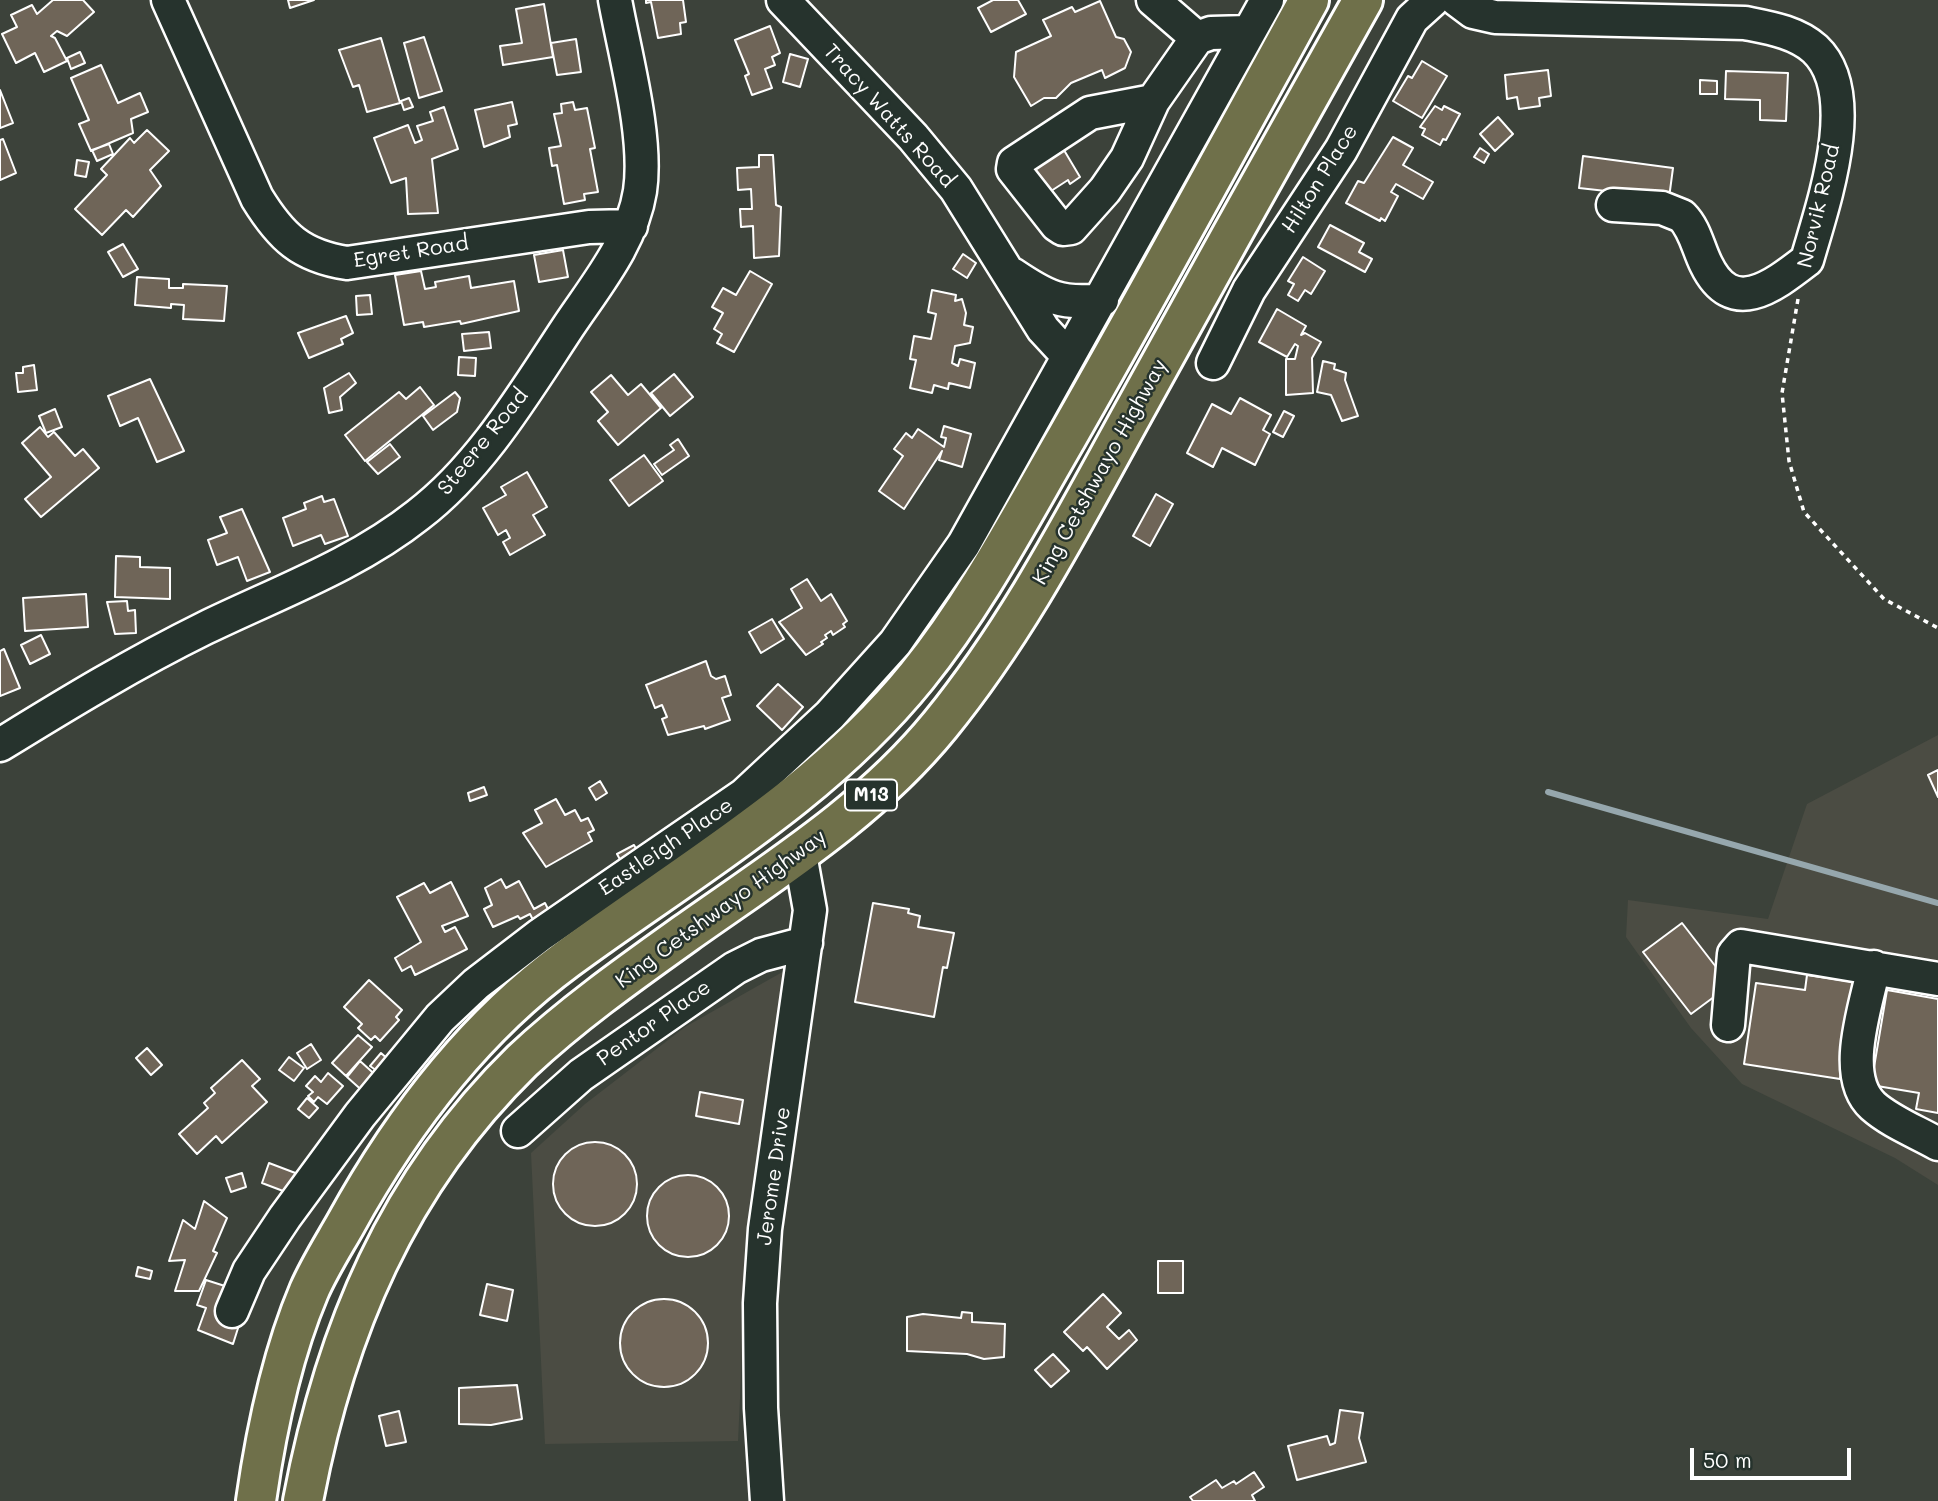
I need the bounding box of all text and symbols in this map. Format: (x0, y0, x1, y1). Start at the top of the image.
street label: Tracy Watts Road (818, 39, 960, 193)
street label: Hilton Place (1277, 120, 1363, 238)
street label: Norvik Road (1793, 142, 1845, 270)
street label: Egret Road (352, 230, 470, 274)
street label: King Cetshwayo Highway (1027, 355, 1173, 589)
street label: Steere Road (432, 384, 534, 500)
road number: M13 (845, 780, 897, 810)
street label: Eastleigh Place (594, 793, 738, 901)
street label: King Cetshwayo Highway (611, 824, 831, 994)
street label: Pentor Place (592, 975, 716, 1071)
street label: Jerome Drive (752, 1105, 796, 1247)
scale bar (1693, 1434, 1854, 1478)
text: 50 m (1703, 1446, 1752, 1473)

